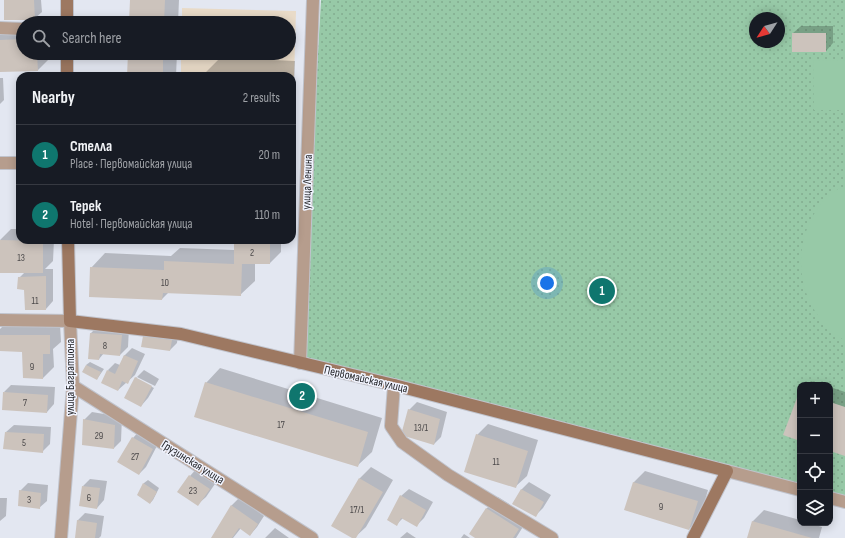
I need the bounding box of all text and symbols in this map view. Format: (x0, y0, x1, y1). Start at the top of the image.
north arrow (749, 12, 785, 48)
search box (16, 16, 296, 60)
icon: search (30, 27, 52, 49)
text: Search here (62, 29, 122, 48)
text: Nearby (32, 88, 75, 108)
text: 2 results (243, 90, 280, 106)
text: Стелла (70, 137, 112, 156)
text: 1 (42, 147, 48, 163)
text: 20 m (258, 147, 280, 163)
street label: улица Ленина (299, 154, 316, 210)
text: Place · Первомайская улица (70, 156, 192, 172)
text: Терек (70, 197, 101, 216)
text: 2 (42, 207, 48, 223)
text: 110 m (255, 207, 280, 223)
text: Hotel · Первомайская улица (70, 216, 193, 232)
house number: 2 (250, 247, 254, 259)
house number: 13 (17, 252, 25, 264)
your location (537, 273, 557, 293)
pin: 1 (589, 276, 615, 306)
house number: 10 (161, 277, 169, 289)
house number: 11 (32, 295, 39, 307)
street label: улица Багратиона (63, 338, 78, 415)
house number: 8 (103, 340, 107, 352)
house number: 9 (30, 361, 34, 373)
street label: Первомайская улица (323, 363, 409, 396)
pin: 2 (289, 381, 315, 411)
map controls (797, 382, 833, 526)
button: + (797, 382, 833, 418)
house number: 7 (23, 397, 27, 409)
button: − (797, 418, 833, 454)
house number: 17 (277, 419, 285, 431)
house number: 13/1 (414, 422, 429, 434)
house number: 29 (95, 430, 103, 442)
house number: 5 (22, 437, 26, 449)
street label: Грузинская улица (159, 437, 227, 488)
house number: 27 (131, 451, 139, 463)
button: locate (797, 454, 833, 490)
house number: 11 (493, 456, 500, 468)
house number: 23 (189, 485, 197, 497)
button: layers (797, 490, 833, 526)
house number: 6 (87, 492, 91, 504)
house number: 3 (27, 494, 31, 506)
house number: 9 (659, 501, 663, 513)
house number: 17/1 (350, 504, 364, 516)

